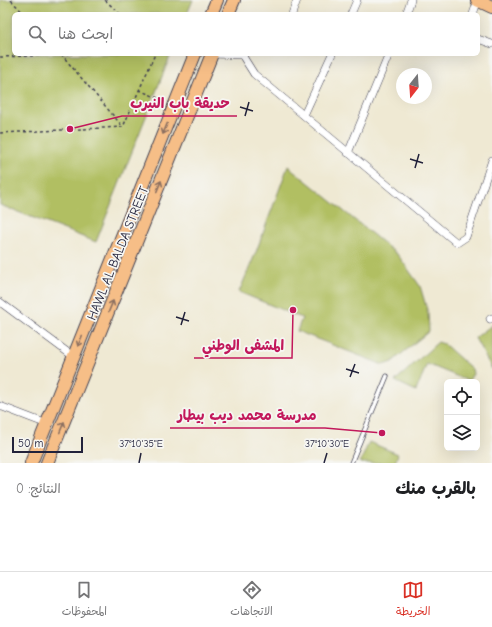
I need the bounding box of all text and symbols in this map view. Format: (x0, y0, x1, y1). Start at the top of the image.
search box (12, 12, 480, 56)
icon: search (26, 23, 48, 45)
text: ابحث هنا (58, 25, 113, 43)
north arrow (396, 68, 432, 104)
callout: حديقة باب النيرب (122, 90, 237, 116)
text: حديقة باب النيرب (130, 95, 230, 112)
one-way arrow (161, 123, 169, 135)
one-way arrow (156, 180, 164, 192)
street label: HAWL AL BALDA STREET (84, 184, 151, 322)
one-way arrow (107, 301, 115, 313)
callout: المشفى الوطني (194, 332, 292, 358)
one-way arrow (76, 334, 84, 346)
text: المشفى الوطني (202, 337, 284, 358)
map controls (444, 379, 480, 451)
button: locate (444, 379, 480, 415)
callout: مدرسة محمد ديب بيطار (170, 402, 325, 428)
text: مدرسة محمد ديب بيطار (175, 407, 317, 424)
button: layers (444, 415, 480, 451)
one-way arrow (59, 421, 66, 433)
scale bar (12, 435, 83, 454)
text: 50 m (18, 437, 43, 450)
text: 37°10'35"E (119, 438, 163, 450)
text: 37°10'30"E (305, 438, 349, 450)
text: بالقرب منك (395, 479, 476, 498)
text: النتائج: 0 (16, 481, 61, 496)
tab: المحفوظات (62, 579, 107, 621)
tab: الاتجاهات (230, 579, 273, 621)
tab: الخريطة (396, 579, 430, 621)

